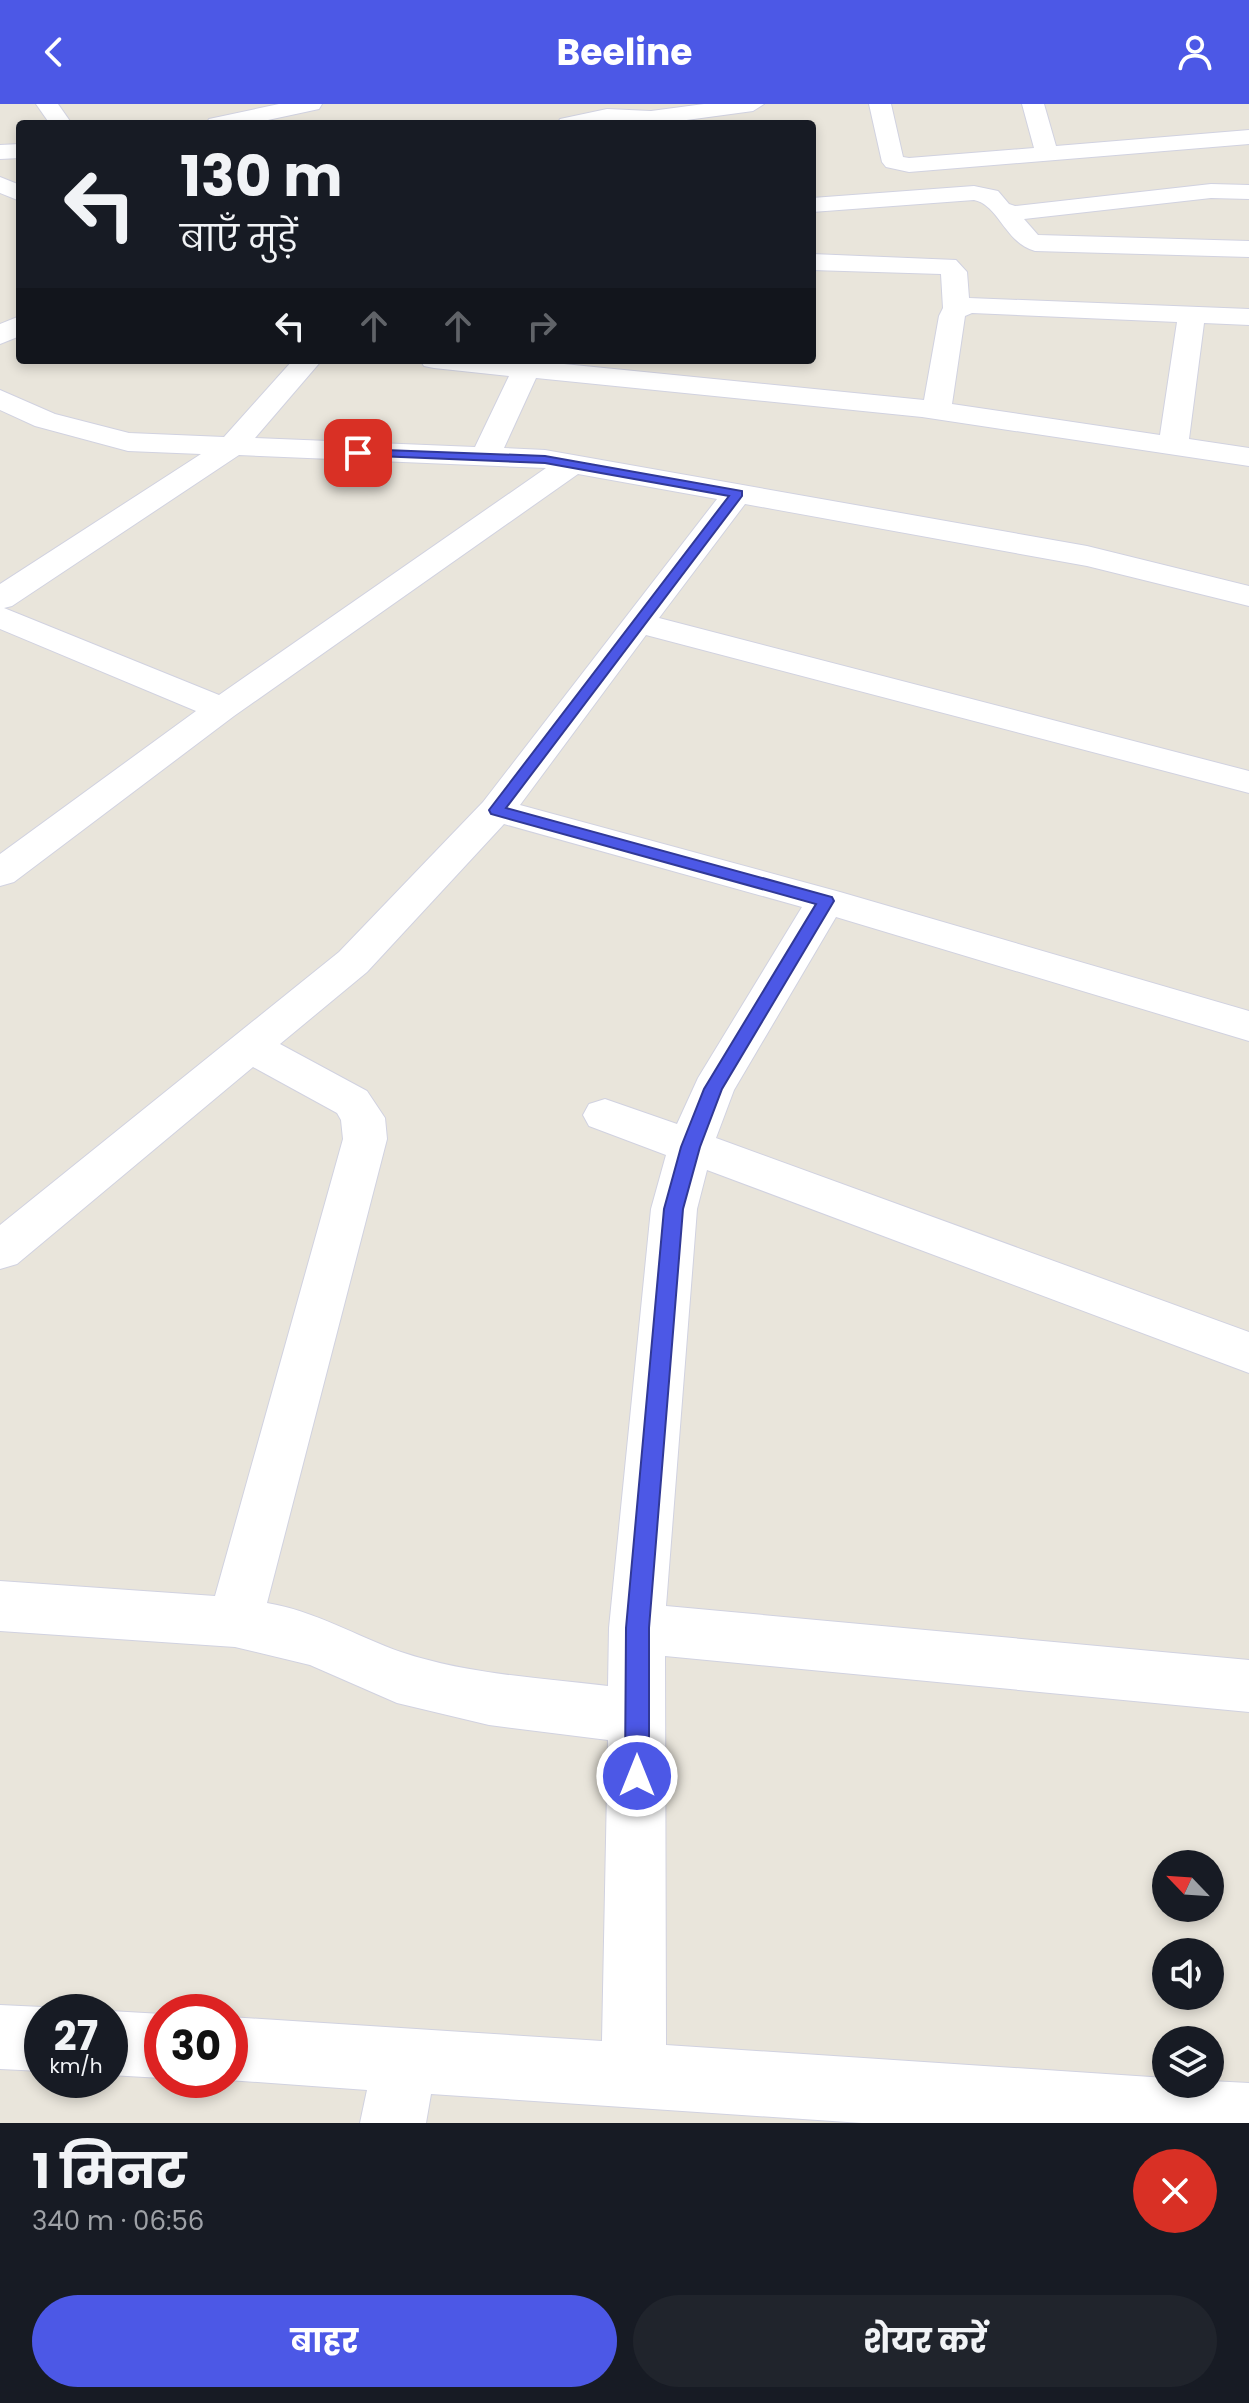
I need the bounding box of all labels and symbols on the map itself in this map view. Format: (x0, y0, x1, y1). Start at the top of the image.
pin (324, 419, 392, 487)
position arrow (595, 1734, 679, 1818)
north arrow (1152, 1850, 1224, 1922)
speed limit sign: 30 (144, 1994, 248, 2098)

